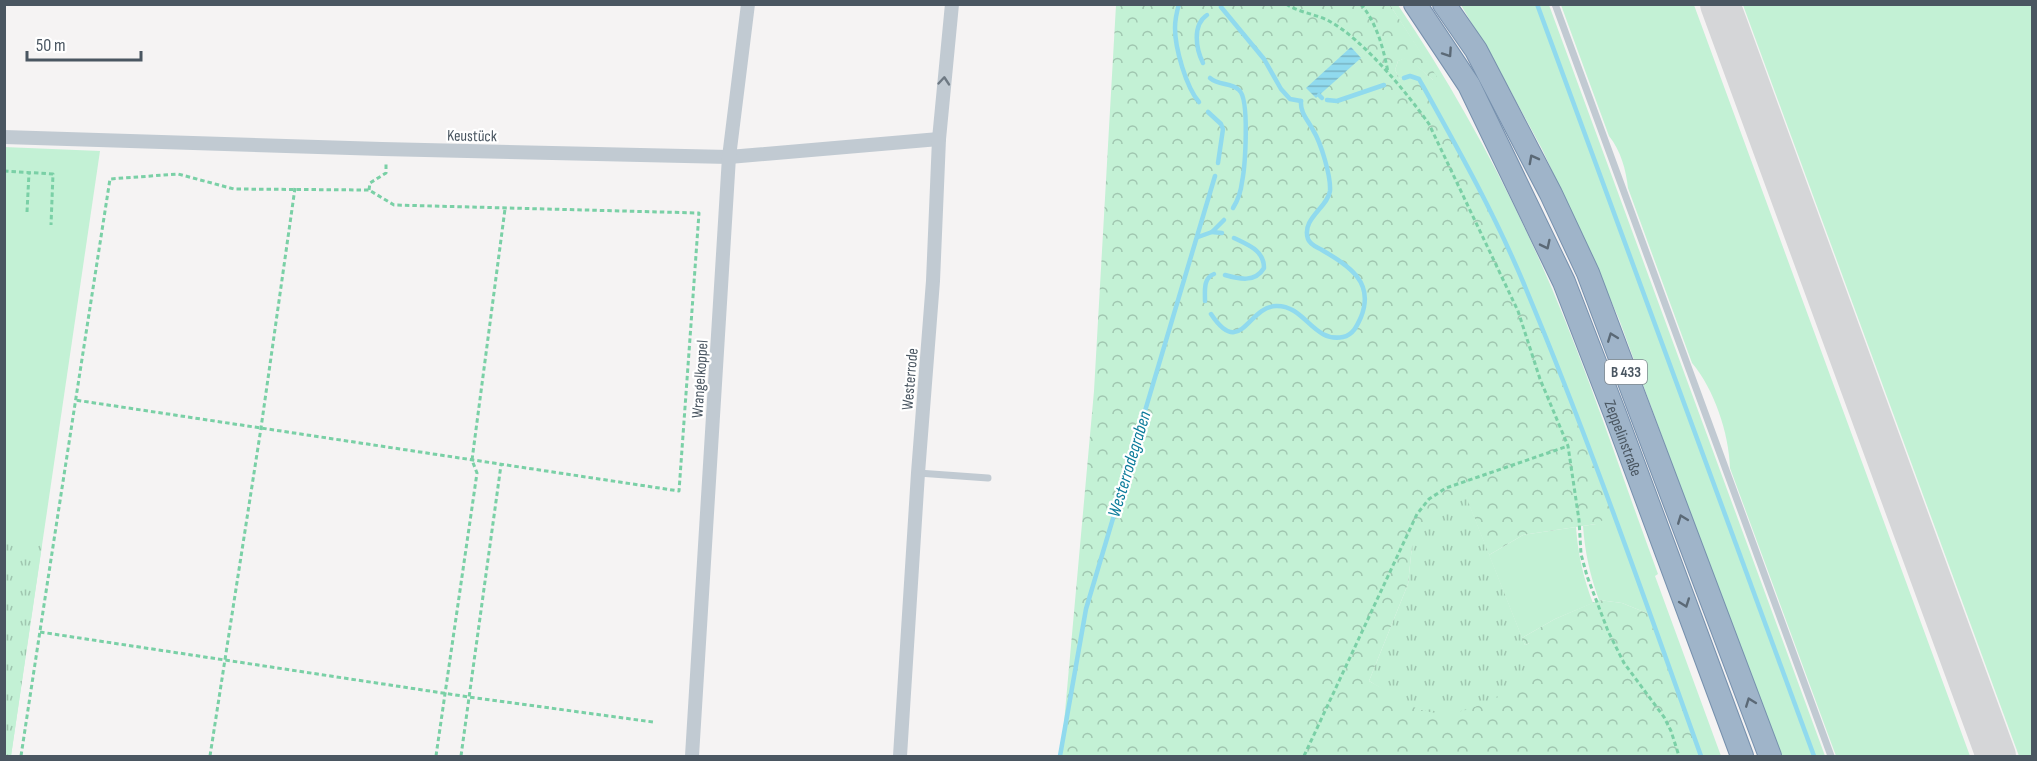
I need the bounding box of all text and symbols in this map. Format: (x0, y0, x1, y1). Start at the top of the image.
scale bar (27, 24, 141, 62)
text: 50 m (36, 35, 66, 56)
one-way arrow (1441, 46, 1452, 57)
one-way arrow (937, 76, 950, 85)
street label: Keustück (447, 127, 497, 146)
one-way arrow (1529, 155, 1540, 165)
one-way arrow (1539, 239, 1551, 250)
one-way arrow (1607, 332, 1619, 343)
street label: Wrangelkoppel (688, 339, 713, 419)
street label: Westerrode (898, 347, 923, 411)
road number: B 433 (1605, 360, 1647, 384)
street label: Zeppelinstraße (1600, 398, 1645, 479)
water label: Westerrodegraben (1103, 408, 1156, 520)
one-way arrow (1676, 514, 1689, 525)
one-way arrow (1678, 597, 1691, 608)
one-way arrow (1745, 697, 1757, 708)

